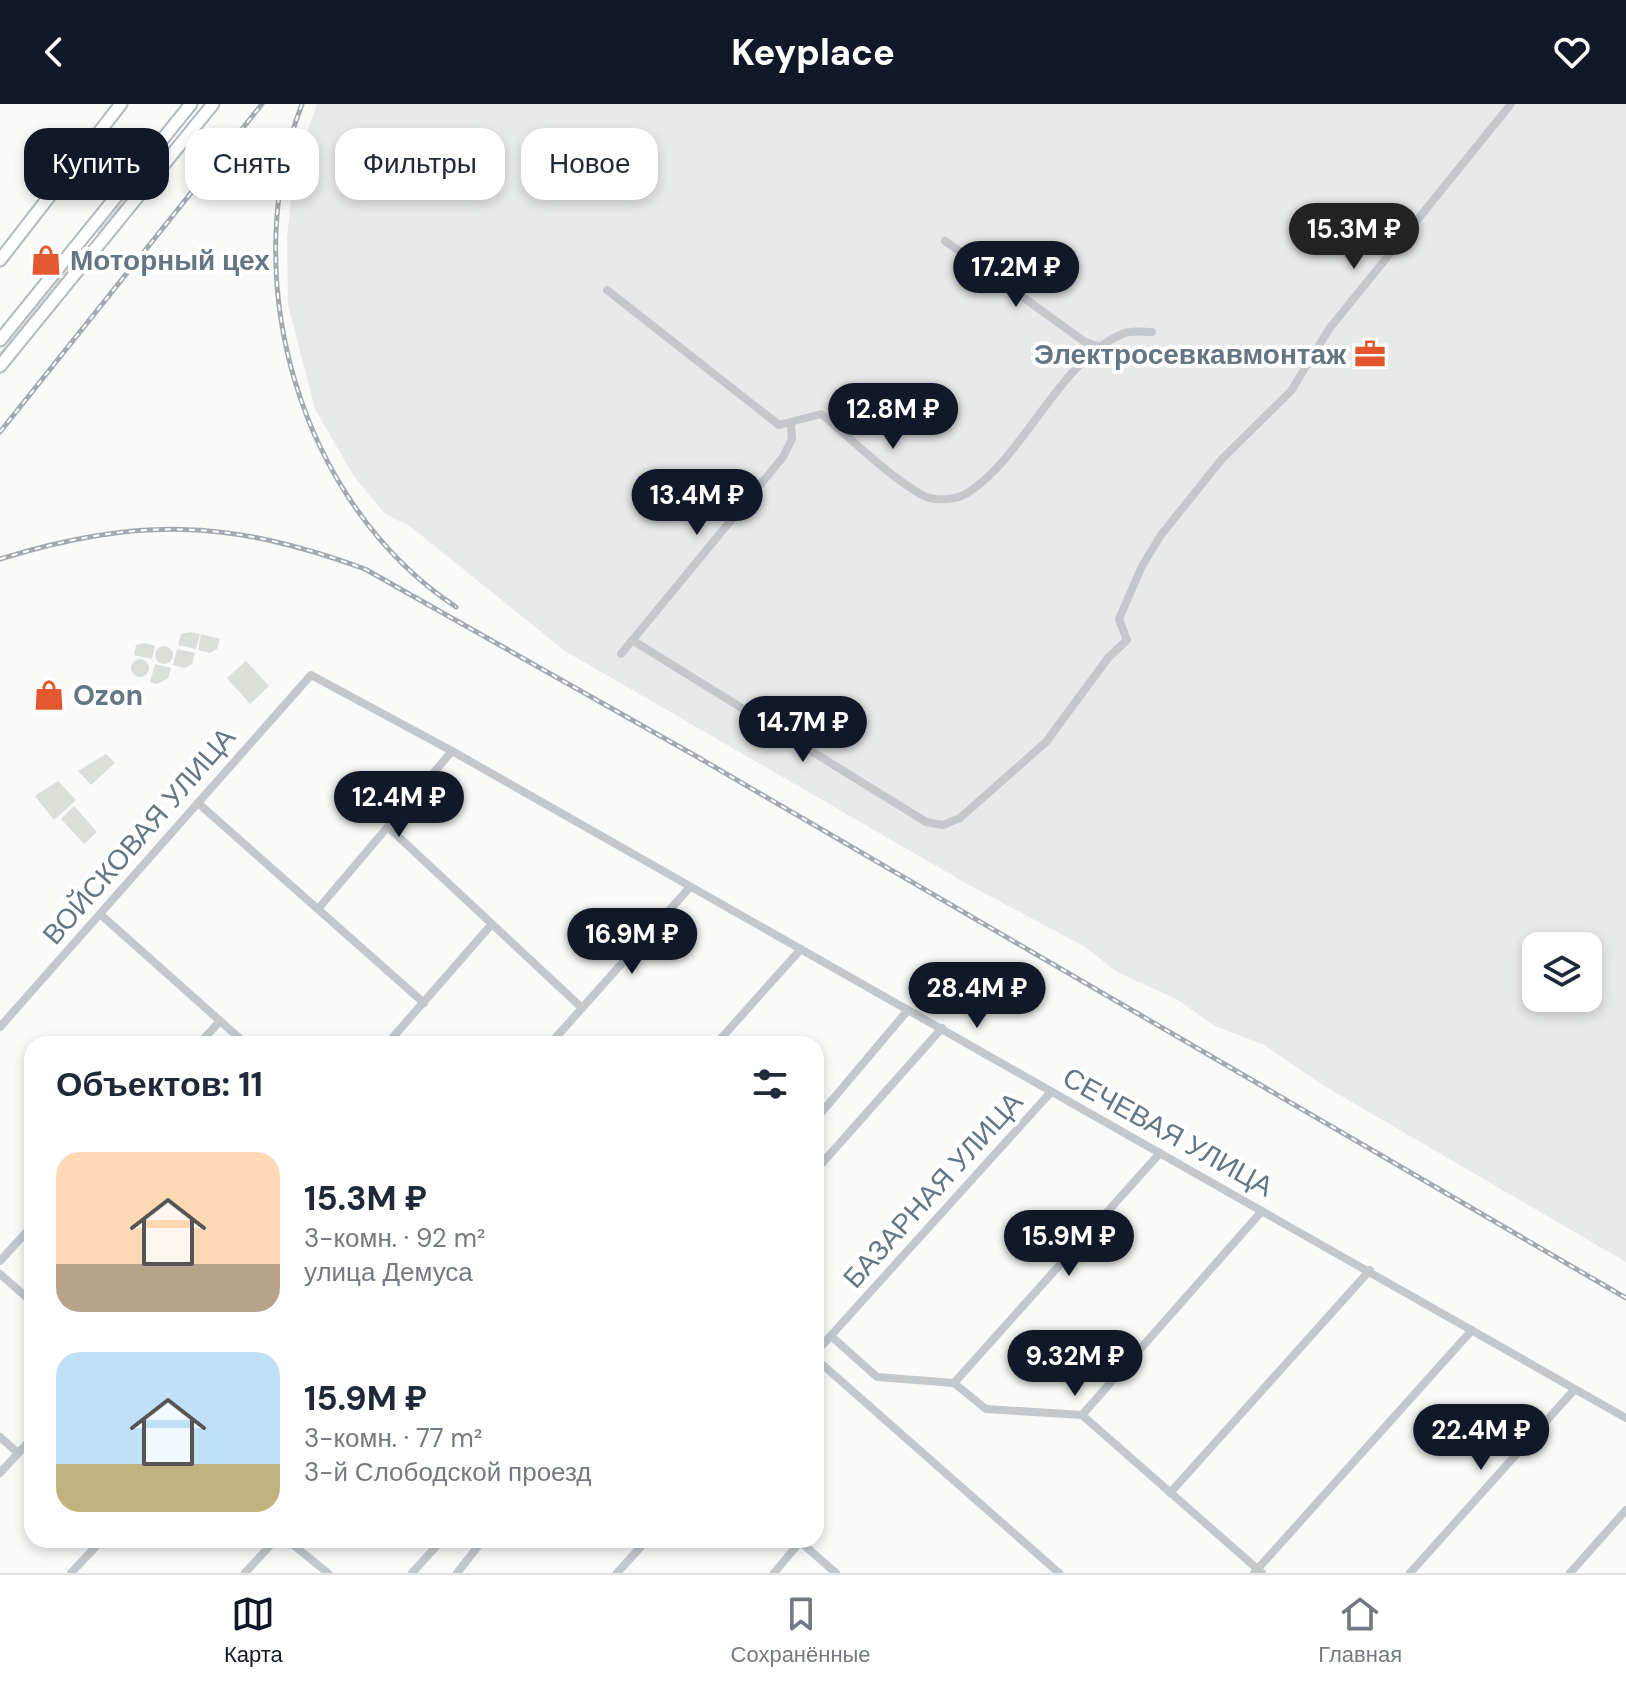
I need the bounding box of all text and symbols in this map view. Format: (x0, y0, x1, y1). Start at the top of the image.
text: Keyplace (731, 29, 895, 76)
icon: back (32, 30, 76, 74)
icon: heart (1550, 30, 1594, 74)
chip: Купить (24, 128, 169, 200)
chip: Снять (185, 128, 319, 200)
chip: Фильтры (335, 128, 505, 200)
chip: Новое (521, 128, 658, 200)
pin: 15.3M ₽ (1280, 203, 1428, 271)
text: 15.3M ₽ (1307, 212, 1401, 246)
pin: 17.2M ₽ (942, 241, 1090, 309)
place label: Моторный цех (70, 242, 270, 279)
shop icon: Моторный цех (29, 243, 63, 277)
text: 17.2M ₽ (971, 250, 1061, 284)
place label: Электросевкавмонтаж (1034, 336, 1347, 373)
office icon: Электросевкавмонтаж (1353, 337, 1387, 371)
pin: 12.8M ₽ (819, 383, 967, 451)
text: 12.8M ₽ (846, 392, 940, 426)
pin: 13.4M ₽ (623, 469, 771, 537)
text: 13.4M ₽ (650, 478, 744, 512)
place label: Ozon (73, 677, 143, 714)
shop icon: Ozon (32, 678, 66, 712)
pin: 14.7M ₽ (729, 696, 877, 764)
text: 14.7M ₽ (757, 705, 849, 739)
street label: ВОЙСКОВАЯ УЛИЦА (34, 719, 244, 952)
pin: 12.4M ₽ (325, 771, 473, 839)
text: 12.4M ₽ (352, 780, 446, 814)
pin: 16.9M ₽ (558, 908, 706, 976)
text: 16.9M ₽ (585, 917, 679, 951)
map controls (1522, 932, 1602, 1012)
button: layers (1522, 932, 1602, 1012)
pin: 28.4M ₽ (903, 962, 1051, 1030)
text: 28.4M ₽ (927, 971, 1027, 1005)
street label: СЕЧЕВАЯ УЛИЦА (1056, 1059, 1280, 1205)
text: Объектов: 11 (56, 1062, 263, 1107)
icon: filters (748, 1062, 792, 1106)
street label: БАЗАРНАЯ УЛИЦА (835, 1084, 1031, 1296)
text: 15.3M ₽ (304, 1176, 427, 1221)
icon: home (120, 1184, 216, 1280)
pin: 15.9M ₽ (995, 1210, 1143, 1278)
text: 15.9M ₽ (1022, 1219, 1116, 1253)
text: 3-комн. · 92 m² (304, 1221, 485, 1255)
text: улица Демуса (304, 1255, 473, 1289)
pin: 9.32M ₽ (1001, 1330, 1149, 1398)
text: 9.32M ₽ (1025, 1339, 1125, 1373)
text: 15.9M ₽ (304, 1376, 427, 1421)
icon: home (120, 1384, 216, 1480)
pin: 22.4M ₽ (1407, 1404, 1555, 1472)
text: 22.4M ₽ (1431, 1413, 1531, 1447)
text: 3-комн. · 77 m² (304, 1421, 482, 1455)
text: 3-й Слободской проезд (304, 1455, 592, 1489)
tab: Карта (224, 1592, 283, 1669)
tab: Сохранённые (731, 1592, 871, 1669)
tab: Главная (1318, 1592, 1402, 1669)

